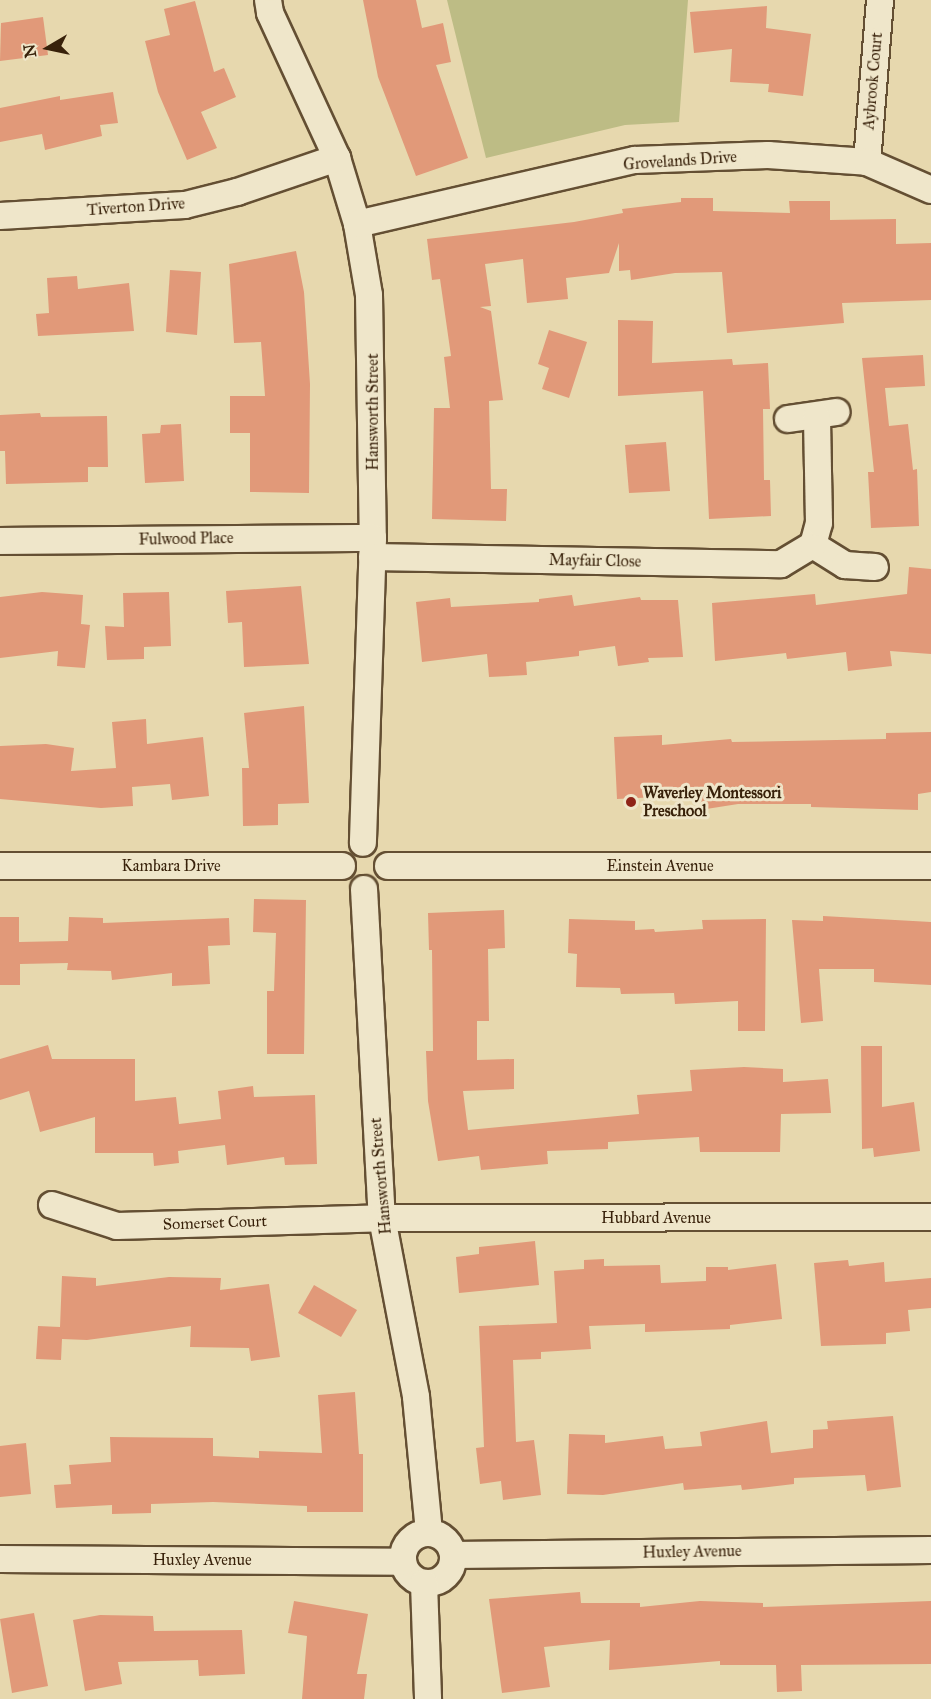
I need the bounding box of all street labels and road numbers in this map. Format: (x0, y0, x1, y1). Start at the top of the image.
street label: Aybrook Court (859, 31, 887, 131)
street label: Grovelands Drive (623, 147, 737, 175)
street label: Tiverton Drive (86, 194, 186, 220)
street label: Hansworth Street (363, 353, 383, 471)
street label: Fulwood Place (138, 529, 234, 549)
street label: Mayfair Close (549, 551, 641, 571)
street label: Kambara Drive (121, 856, 221, 876)
street label: Einstein Avenue (606, 856, 714, 876)
street label: Hansworth Street (366, 1117, 396, 1235)
street label: Hubbard Avenue (601, 1208, 711, 1228)
street label: Somerset Court (163, 1212, 267, 1234)
street label: Huxley Avenue (642, 1542, 742, 1562)
street label: Huxley Avenue (152, 1550, 252, 1570)

